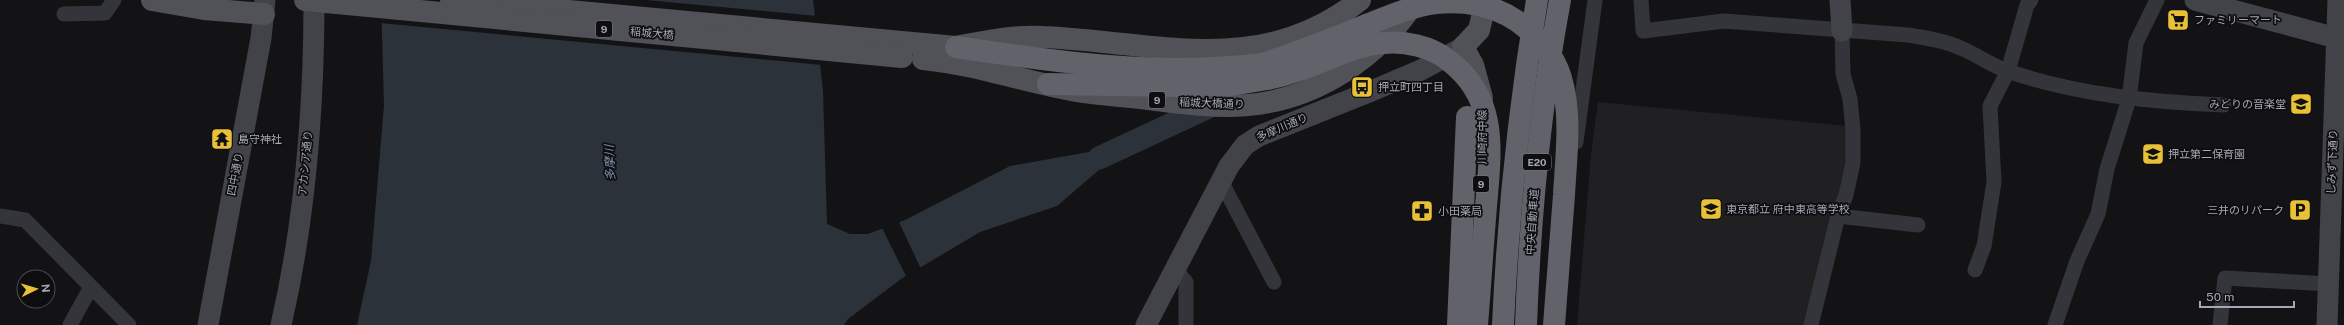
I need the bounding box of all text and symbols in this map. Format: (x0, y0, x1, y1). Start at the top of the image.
supermarket icon: ファミリーマート (2165, 7, 2191, 33)
place label: ファミリーマート (2194, 14, 2282, 26)
road number: 9 (596, 21, 612, 37)
street label: 稲城大橋 (630, 25, 674, 41)
bus stop icon: 押立町四丁目 (1349, 74, 1375, 100)
place label: 押立町四丁目 (1378, 81, 1444, 93)
school or university icon: みどりの音楽堂 (2288, 91, 2314, 117)
road number: 9 (1149, 92, 1165, 108)
street label: 稲城大橋通り (1179, 96, 1245, 110)
place label: みどりの音楽堂 (2209, 98, 2286, 110)
street label: 川崎府中線 (1476, 110, 1488, 165)
street label: 多摩川通り (1254, 111, 1310, 143)
temple icon: 島守神社 (209, 126, 235, 152)
street label: しみず下通り (2325, 129, 2339, 195)
street label: アカシア通り (296, 130, 314, 196)
place label: 島守神社 (238, 133, 282, 145)
school or university icon: 押立第二保育園 (2140, 141, 2166, 167)
water label: 多摩川 (602, 143, 618, 181)
place label: 押立第二保育園 (2168, 148, 2245, 160)
street label: 四中通り (225, 151, 245, 197)
road number: E20 (1523, 154, 1551, 170)
road number: 9 (1473, 176, 1489, 192)
street label: 中央自動車道 (1524, 189, 1540, 255)
school or university icon: 東京都立 府中東高等学校 (1698, 196, 1724, 222)
parking icon: 三井のリパーク (2287, 197, 2313, 223)
pharmacy icon: 小田薬局 (1409, 198, 1435, 224)
place label: 東京都立 府中東高等学校 (1726, 203, 1850, 215)
place label: 三井のリパーク (2207, 204, 2284, 216)
place label: 小田薬局 (1438, 205, 1482, 217)
north arrow (16, 269, 56, 309)
text: N (40, 283, 52, 293)
scale bar (2200, 283, 2294, 309)
text: 50 m (2206, 290, 2234, 304)

